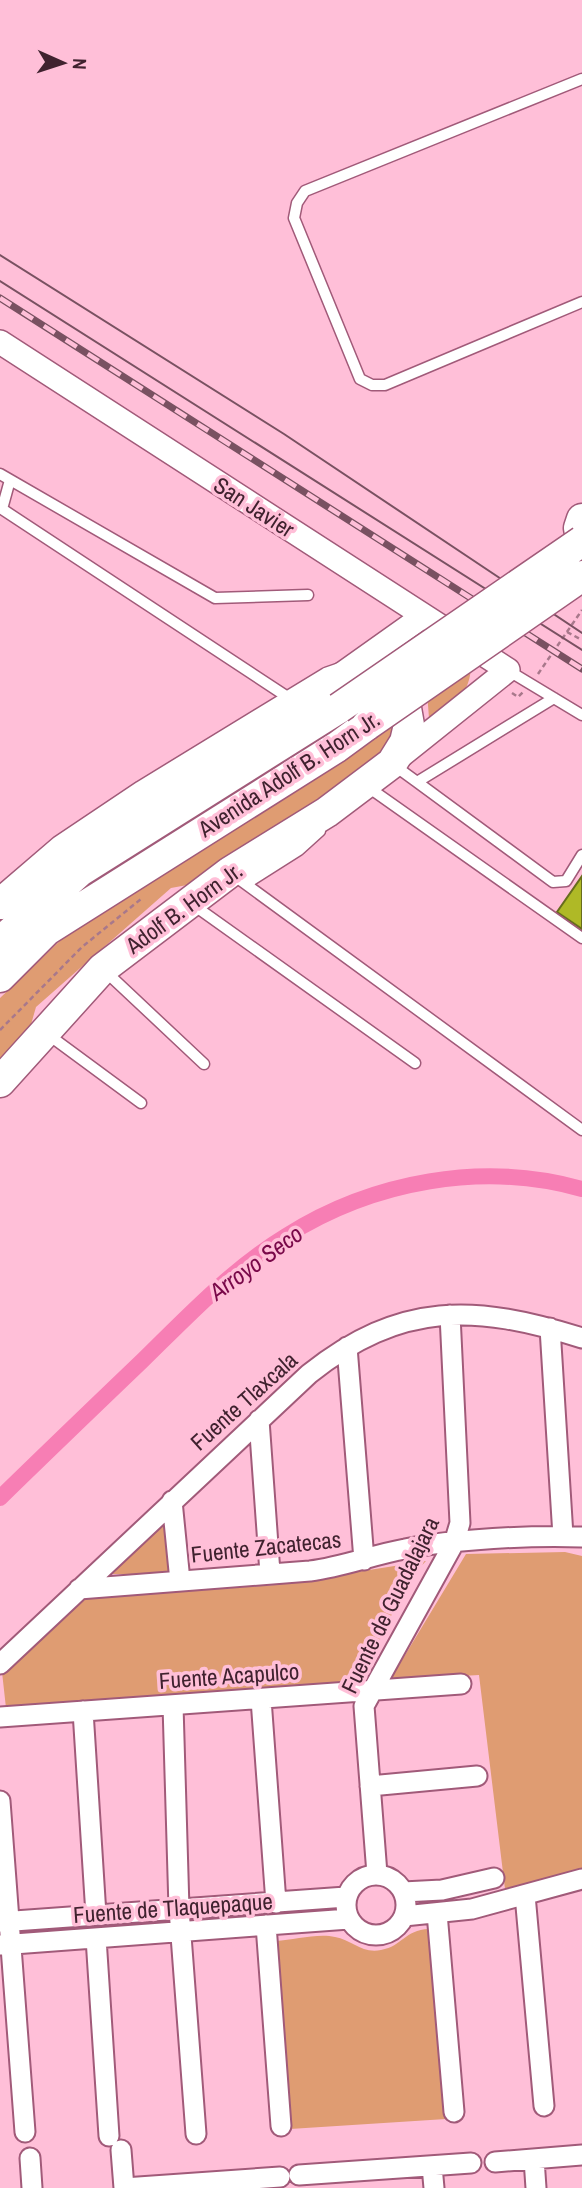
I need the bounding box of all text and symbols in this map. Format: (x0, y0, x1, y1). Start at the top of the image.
north arrow (28, 28, 98, 98)
text: N (67, 58, 93, 70)
street label: San Javier (208, 469, 301, 545)
street label: Avenida Adolf B. Horn Jr. (191, 703, 385, 844)
street label: Adolf B. Horn Jr. (118, 855, 248, 961)
water label: Arroyo Seco (201, 1217, 309, 1308)
street label: Fuente Tlaxcala (184, 1344, 304, 1457)
street label: Fuente de Guadalajara (333, 1511, 446, 1698)
street label: Fuente Zacatecas (189, 1523, 343, 1570)
street label: Fuente Acapulco (158, 1655, 300, 1696)
street label: Fuente de Tlaquepaque (72, 1885, 274, 1930)

